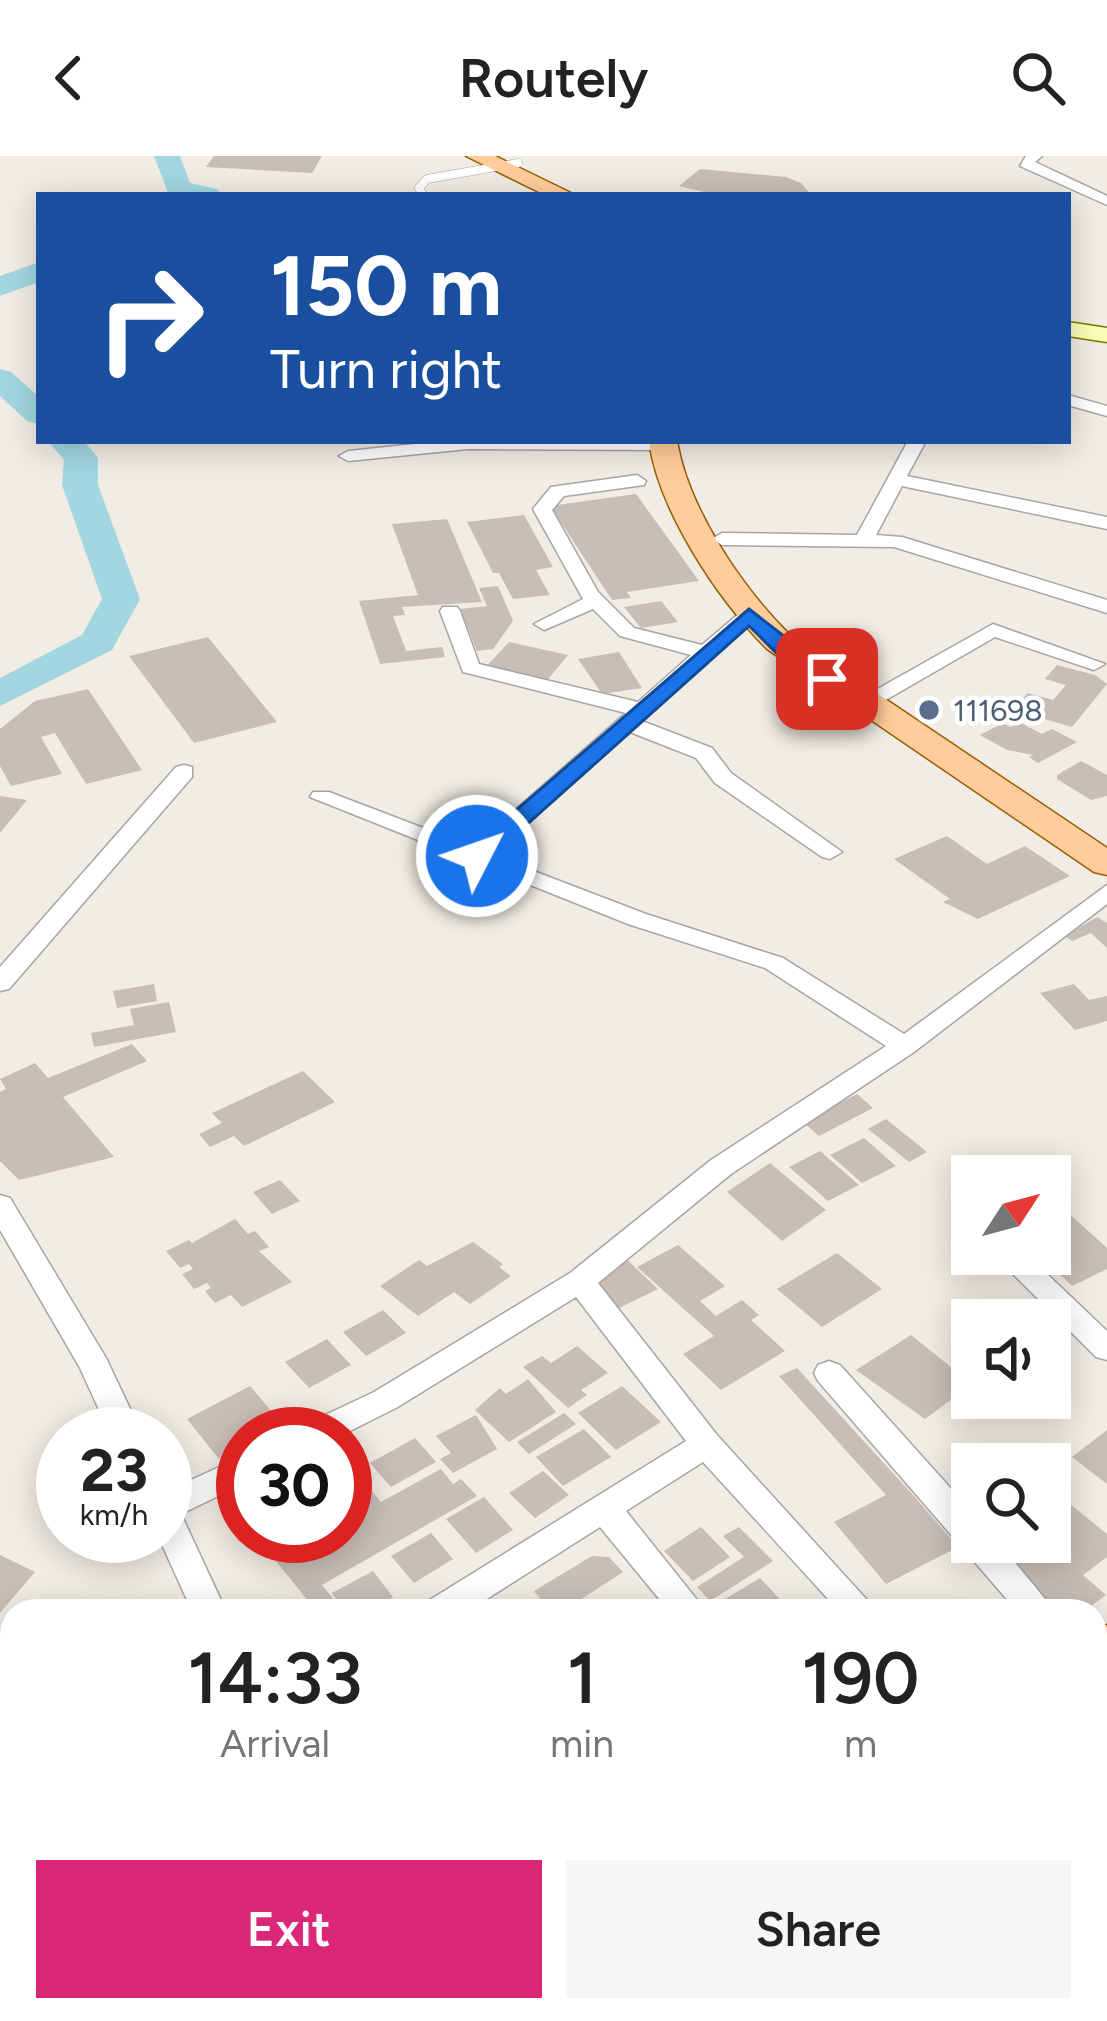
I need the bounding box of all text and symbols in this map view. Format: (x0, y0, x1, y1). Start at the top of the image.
icon: back (36, 45, 102, 111)
icon: search (1005, 45, 1071, 111)
text: Routely (459, 46, 648, 111)
text: 150 m (270, 235, 502, 336)
icon: right (72, 240, 228, 396)
text: Turn right (270, 337, 502, 402)
pin (776, 628, 878, 730)
icon: arrive (794, 646, 860, 712)
place label: 111698 (953, 692, 1043, 729)
marker: 111698 (916, 697, 942, 723)
position arrow (414, 793, 540, 919)
north arrow (951, 1155, 1071, 1275)
map controls (951, 1155, 1071, 1563)
button: sound (951, 1299, 1071, 1419)
speed limit sign: 30 (216, 1407, 372, 1563)
text: 23 (80, 1434, 148, 1506)
button: search (951, 1443, 1071, 1563)
text: km/h (80, 1496, 148, 1533)
text: 14:33 (188, 1635, 363, 1721)
text: 1 (567, 1635, 597, 1721)
text: 190 (802, 1635, 919, 1721)
text: Arrival (220, 1720, 330, 1767)
text: min (550, 1720, 614, 1767)
text: m (844, 1720, 877, 1767)
button: Exit (36, 1860, 542, 1998)
button: Share (566, 1860, 1071, 1998)

